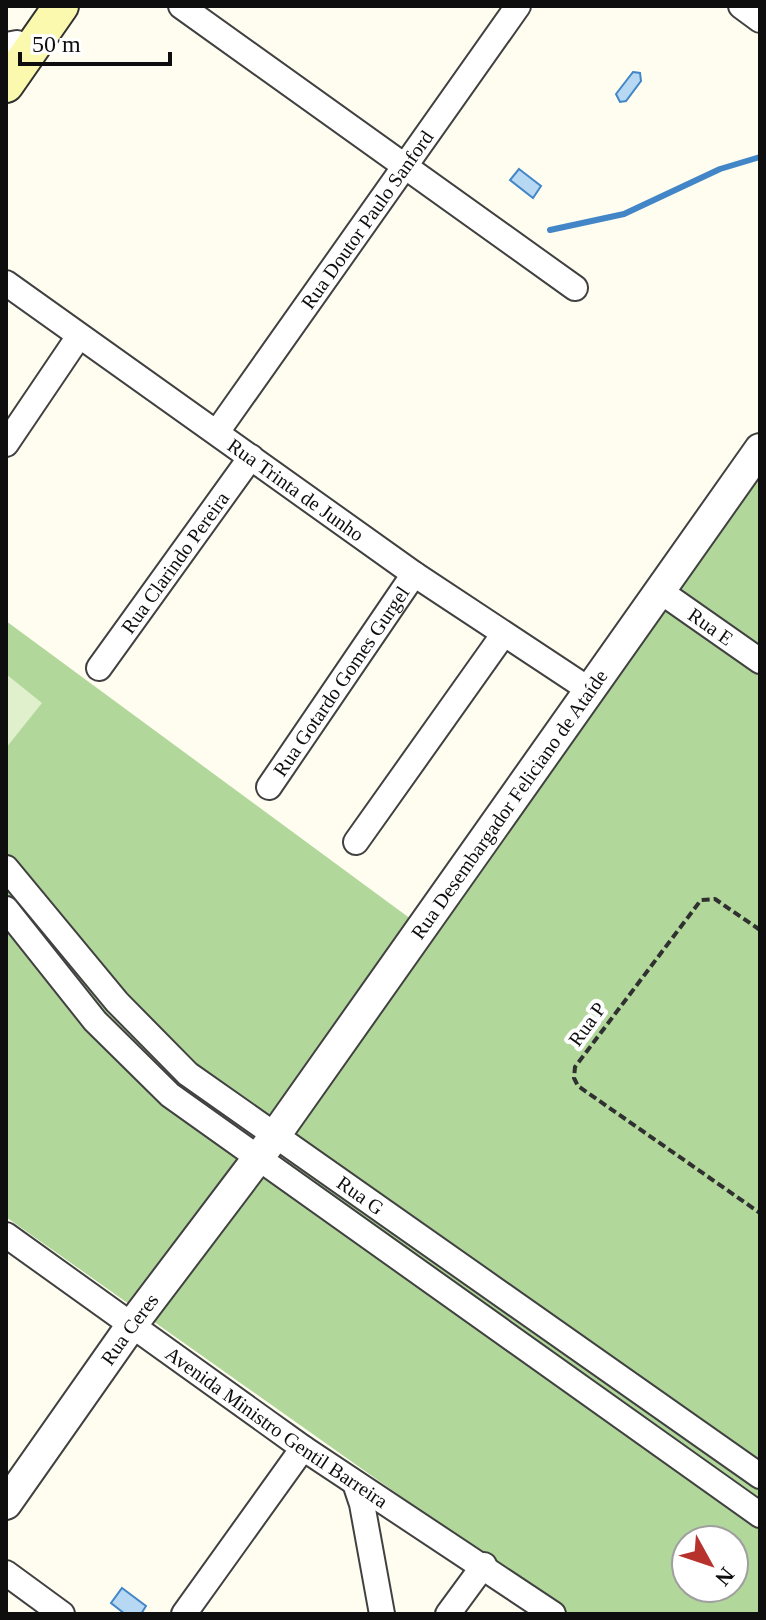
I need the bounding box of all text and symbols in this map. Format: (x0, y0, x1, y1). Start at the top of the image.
scale bar (20, 16, 170, 66)
text: 50 m (32, 31, 81, 57)
street label: Rua Doutor Paulo Sanford (297, 126, 437, 313)
street label: Rua Trinta de Junho (224, 434, 368, 546)
street label: Rua Clarindo Pereira (117, 487, 233, 637)
street label: Rua Gotardo Gomes Gurgel (269, 582, 414, 780)
street label: Rua E (684, 603, 737, 650)
street label: Rua Desembargador Feliciano de Ataíde (407, 665, 612, 943)
street label: Rua P (564, 998, 610, 1050)
street label: Rua G (333, 1171, 388, 1219)
street label: Rua Ceres (96, 1289, 163, 1369)
street label: Avenida Ministro Gentil Barreira (161, 1342, 392, 1512)
north arrow (670, 1524, 750, 1604)
text: N (710, 1562, 740, 1591)

